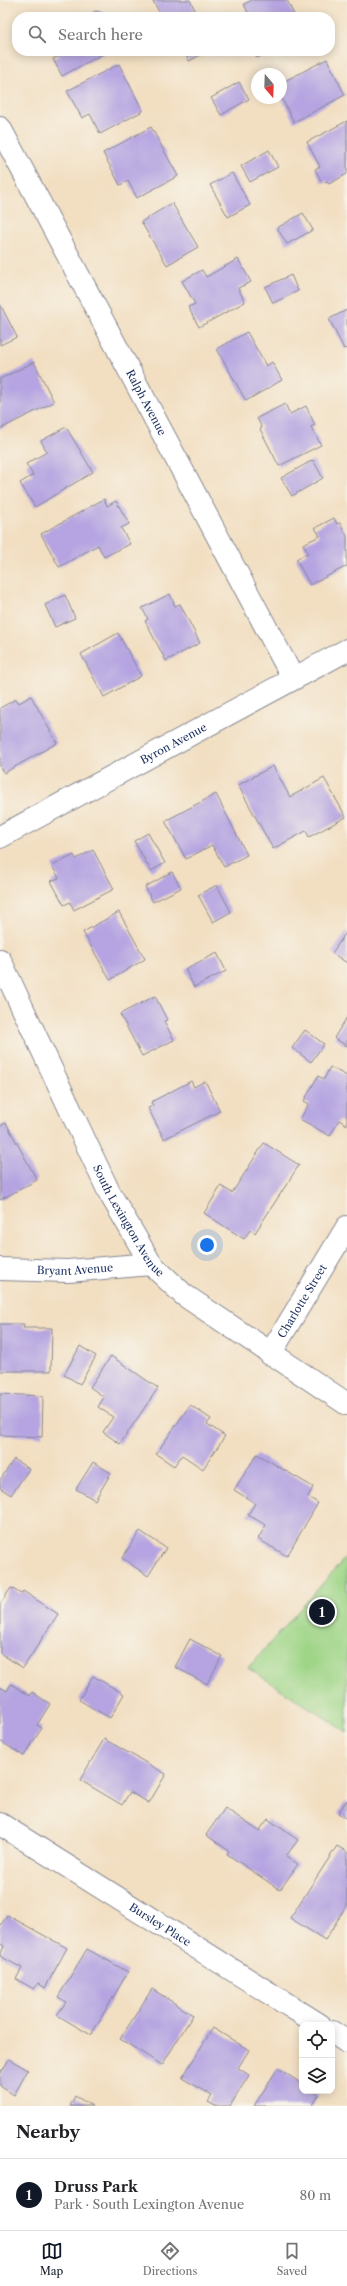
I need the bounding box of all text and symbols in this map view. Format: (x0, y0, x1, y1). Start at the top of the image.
search box (12, 12, 335, 56)
icon: search (26, 23, 48, 45)
text: Search here (58, 25, 143, 44)
north arrow (251, 68, 287, 104)
street label: Ralph Avenue (123, 367, 169, 438)
street label: Byron Avenue (138, 720, 209, 767)
street label: South Lexington Avenue (90, 1162, 167, 1280)
your location (197, 1235, 217, 1255)
street label: Bryant Avenue (37, 1260, 114, 1278)
street label: Charlotte Street (274, 1261, 330, 1341)
pin: 1 (309, 1597, 335, 1627)
street label: Bursley Place (127, 1900, 193, 1949)
map controls (299, 2022, 335, 2094)
button: locate (299, 2022, 335, 2058)
button: layers (299, 2058, 335, 2094)
text: Nearby (16, 2122, 80, 2142)
text: Druss Park (54, 2177, 138, 2196)
text: 1 (26, 2187, 32, 2203)
text: 80 m (299, 2187, 331, 2203)
text: Park · South Lexington Avenue (54, 2196, 244, 2212)
tab: Map (40, 2240, 63, 2278)
tab: Directions (143, 2240, 197, 2278)
tab: Saved (277, 2240, 307, 2278)

